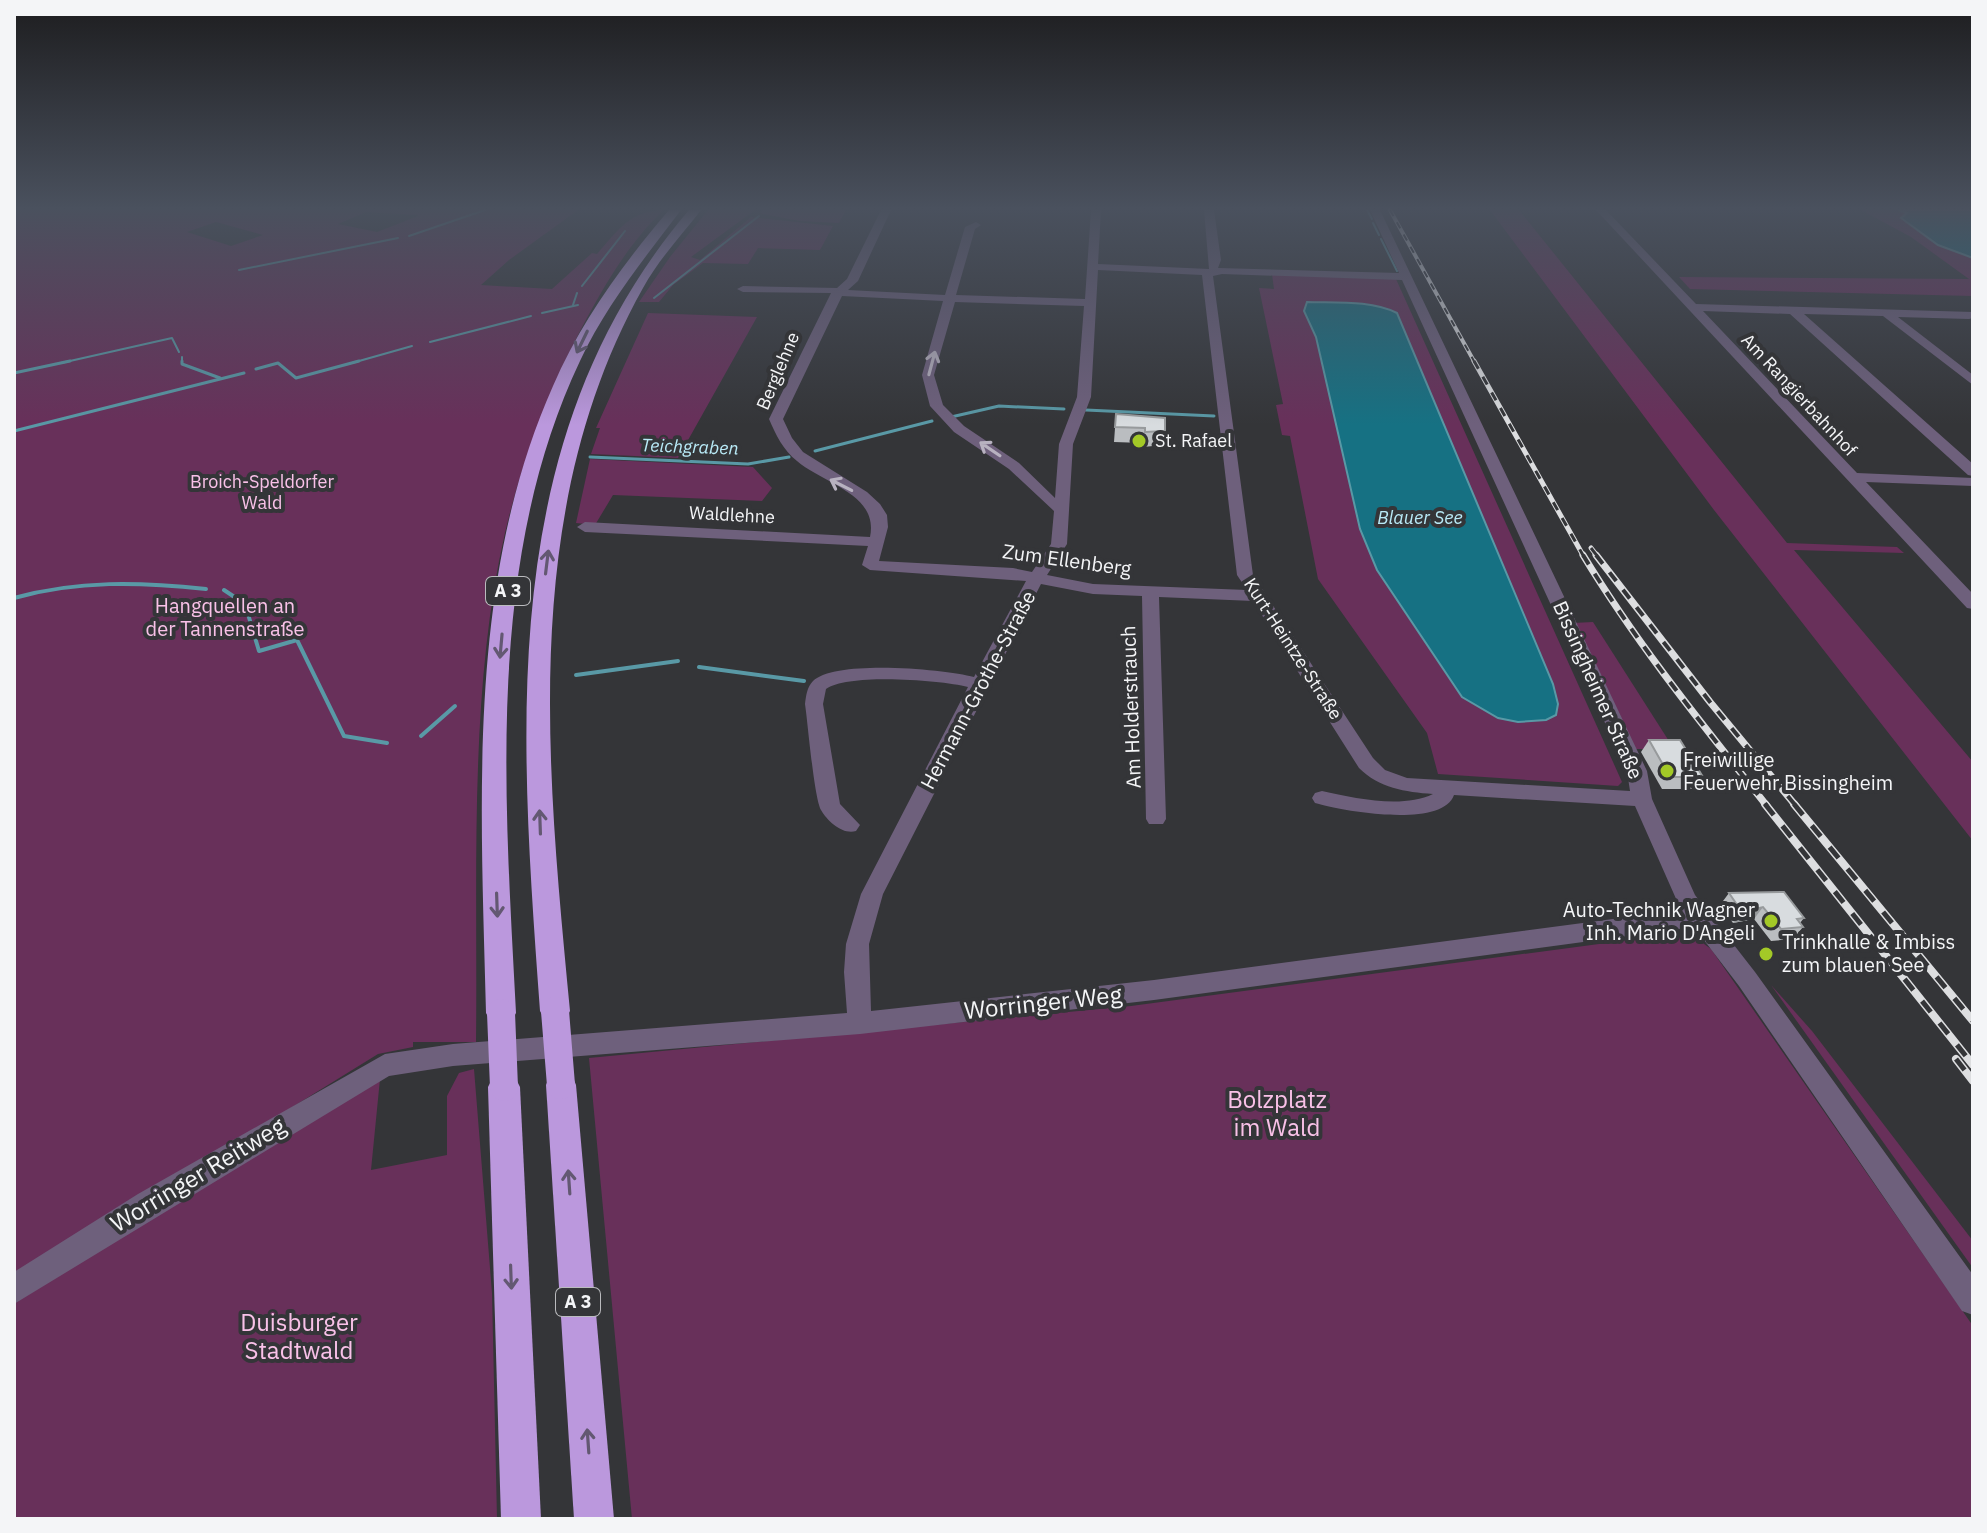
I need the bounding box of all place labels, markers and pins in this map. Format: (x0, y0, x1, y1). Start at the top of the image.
place label: St. Rafael (1155, 429, 1232, 452)
marker: St. Rafael (1130, 432, 1148, 450)
place label: Freiwillige Feuerwehr Bissingheim (1683, 746, 1893, 796)
marker: Freiwillige Feuerwehr Bissingheim (1658, 762, 1676, 780)
place label: Auto-Technik Wagner Inh. Mario D'Angeli (1563, 896, 1755, 946)
marker: Auto-Technik Wagner Inh. Mario D'Angeli (1762, 912, 1780, 930)
place label: Trinkhalle & Imbiss zum blauen See (1782, 928, 1955, 978)
marker: Trinkhalle & Imbiss zum blauen See (1757, 945, 1775, 963)

